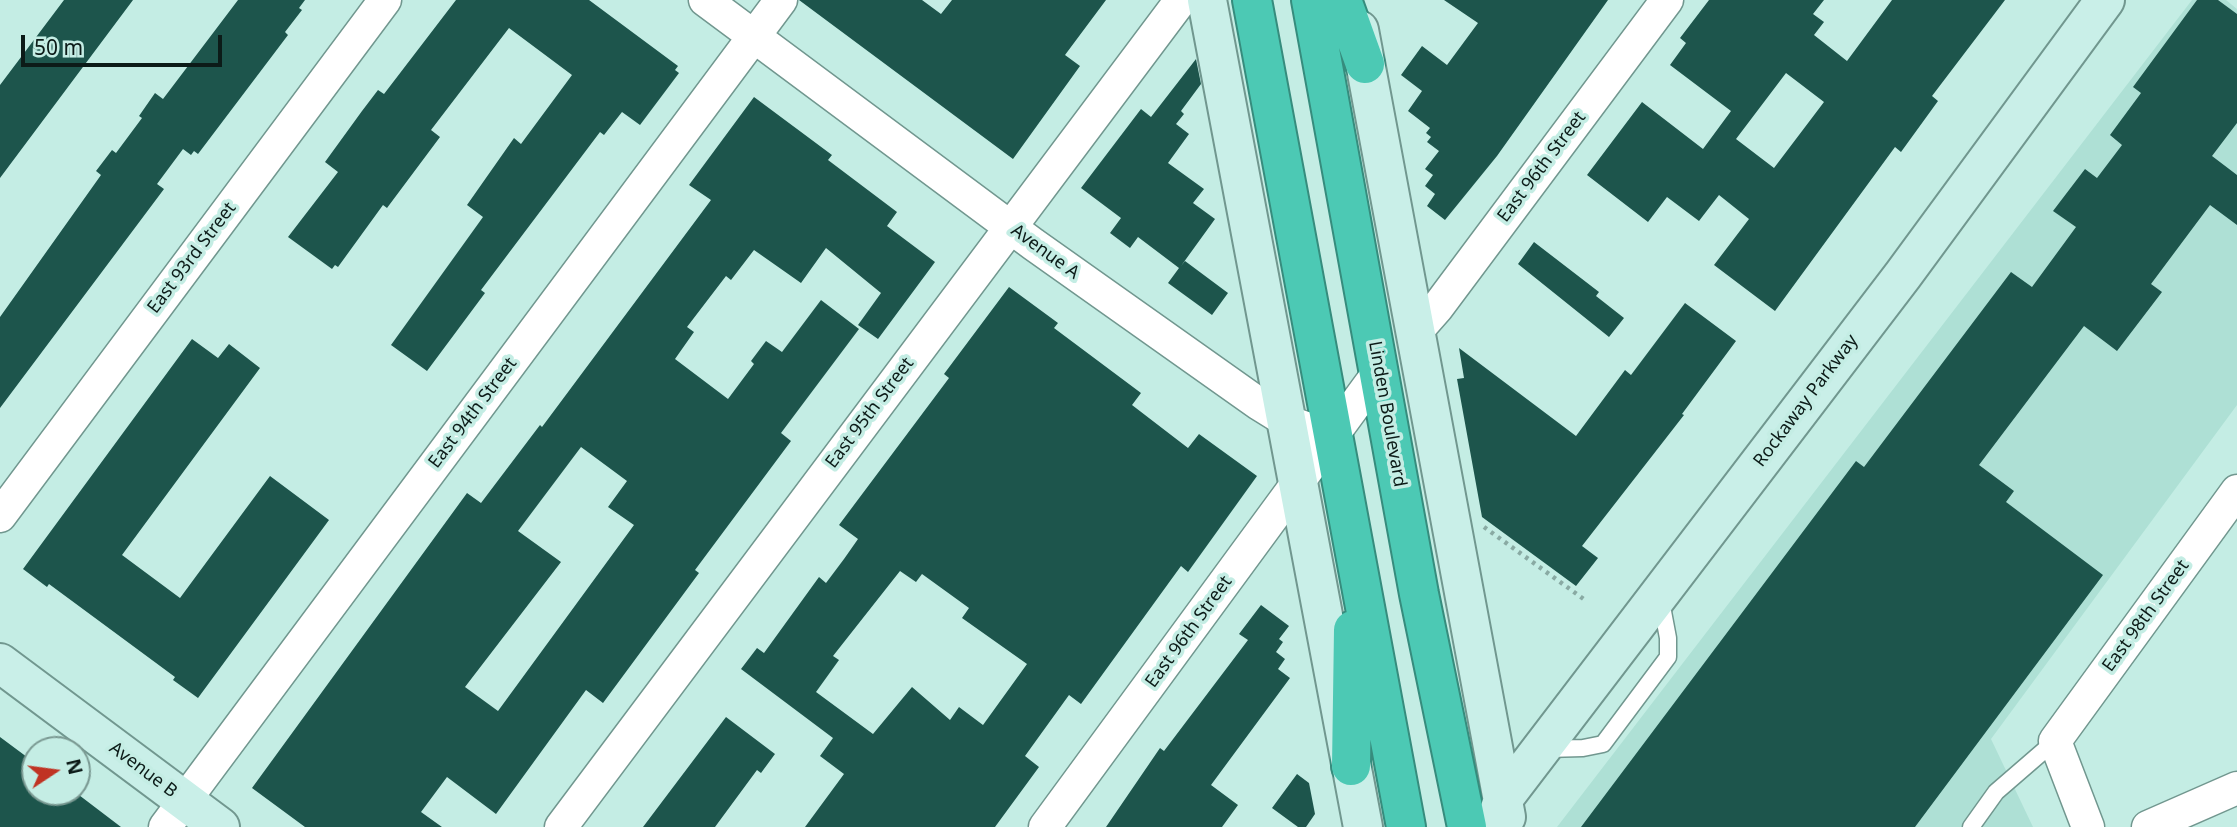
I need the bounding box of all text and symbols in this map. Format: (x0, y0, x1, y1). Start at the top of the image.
scale bar (24, 21, 226, 65)
text: 50 m (34, 33, 83, 61)
street label: East 96th Street (1493, 107, 1591, 227)
street label: East 93rd Street (143, 198, 241, 318)
street label: Avenue A (1007, 220, 1083, 284)
street label: Rockaway Parkway (1749, 331, 1863, 471)
street label: Linden Boulevard (1364, 339, 1410, 489)
street label: East 94th Street (424, 353, 522, 473)
street label: East 95th Street (821, 353, 919, 473)
street label: East 98th Street (2098, 556, 2194, 676)
street label: East 96th Street (1141, 572, 1237, 692)
north arrow (21, 736, 91, 806)
street label: Avenue B (105, 737, 181, 803)
text: N (60, 756, 89, 777)

